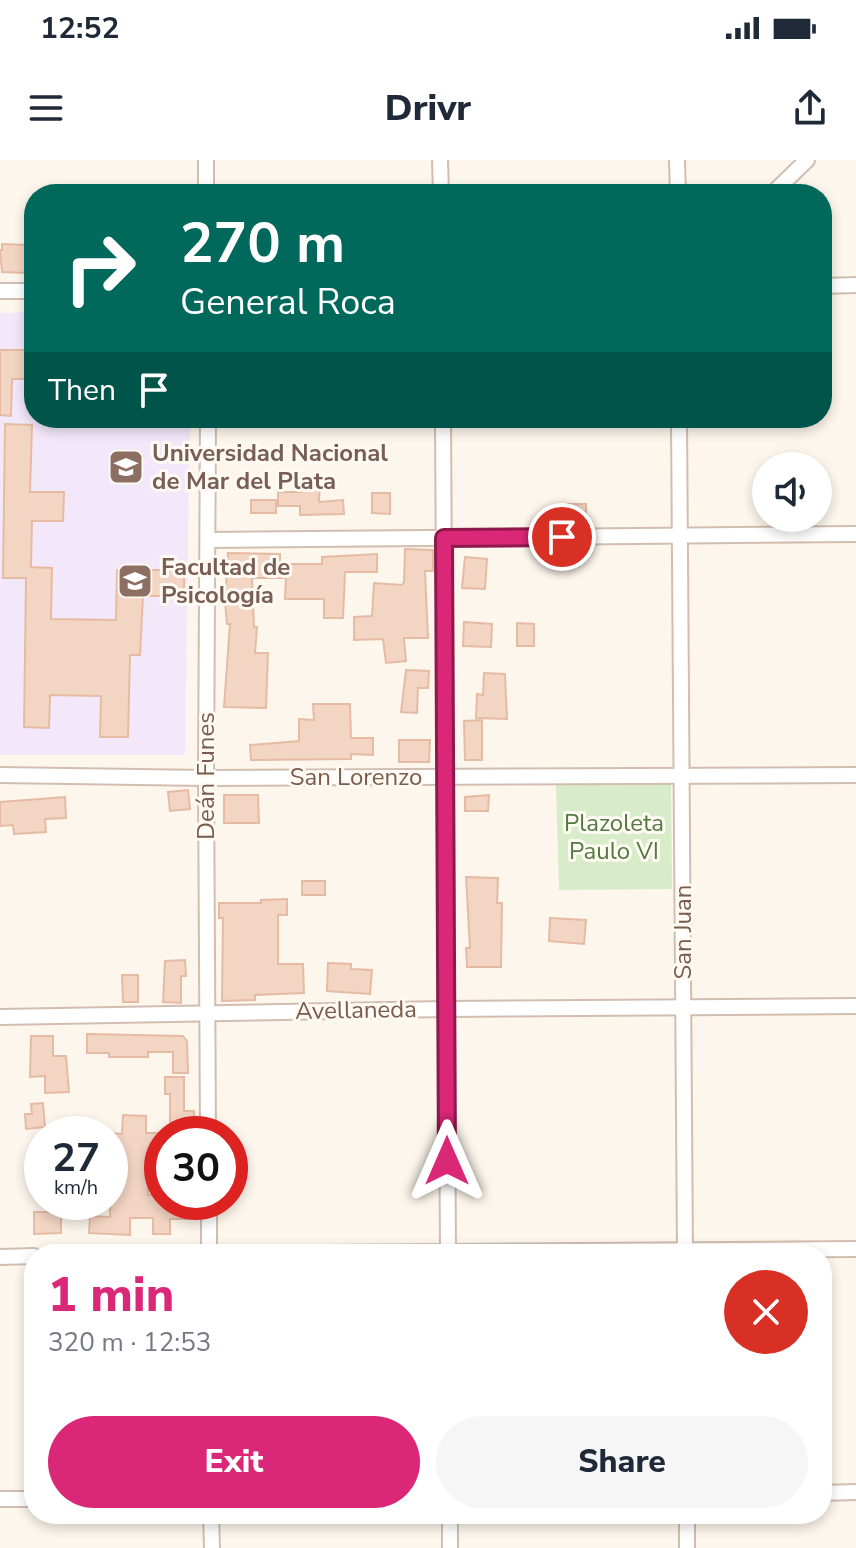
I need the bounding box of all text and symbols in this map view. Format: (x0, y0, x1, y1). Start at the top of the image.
text: 12:52 (40, 8, 119, 49)
text: Drivr (385, 84, 471, 133)
icon: menu (24, 86, 68, 130)
icon: share (788, 86, 832, 130)
text: 270 m (180, 205, 345, 282)
icon: right (48, 216, 152, 320)
text: General Roca (180, 278, 396, 327)
icon: arrive (132, 368, 176, 412)
text: Then (48, 370, 116, 411)
place label: Universidad Nacional de Mar del Plata (152, 437, 388, 497)
school or university icon: Universidad Nacional de Mar del Plata (107, 448, 145, 486)
map controls (752, 452, 832, 532)
button: sound (752, 452, 832, 532)
pin (528, 503, 596, 571)
icon: arrive (540, 515, 584, 559)
place label: Facultad de Psicología (161, 551, 290, 611)
school or university icon: Facultad de Psicología (116, 562, 154, 600)
street label: Deán Funes (190, 712, 222, 840)
street label: San Lorenzo (290, 761, 422, 793)
park label: Plazoleta Paulo VI (564, 807, 664, 867)
street label: San Juan (667, 885, 699, 979)
street label: Avellaneda (295, 993, 417, 1027)
speed limit sign: 30 (144, 1116, 248, 1220)
position arrow (405, 1119, 489, 1203)
text: 27 (52, 1131, 100, 1185)
text: km/h (54, 1174, 98, 1201)
text: 1 min (48, 1262, 174, 1328)
button: close (724, 1270, 808, 1354)
text: 320 m · 12:53 (48, 1325, 211, 1360)
button: Exit (48, 1416, 420, 1508)
button: Share (436, 1416, 808, 1508)

